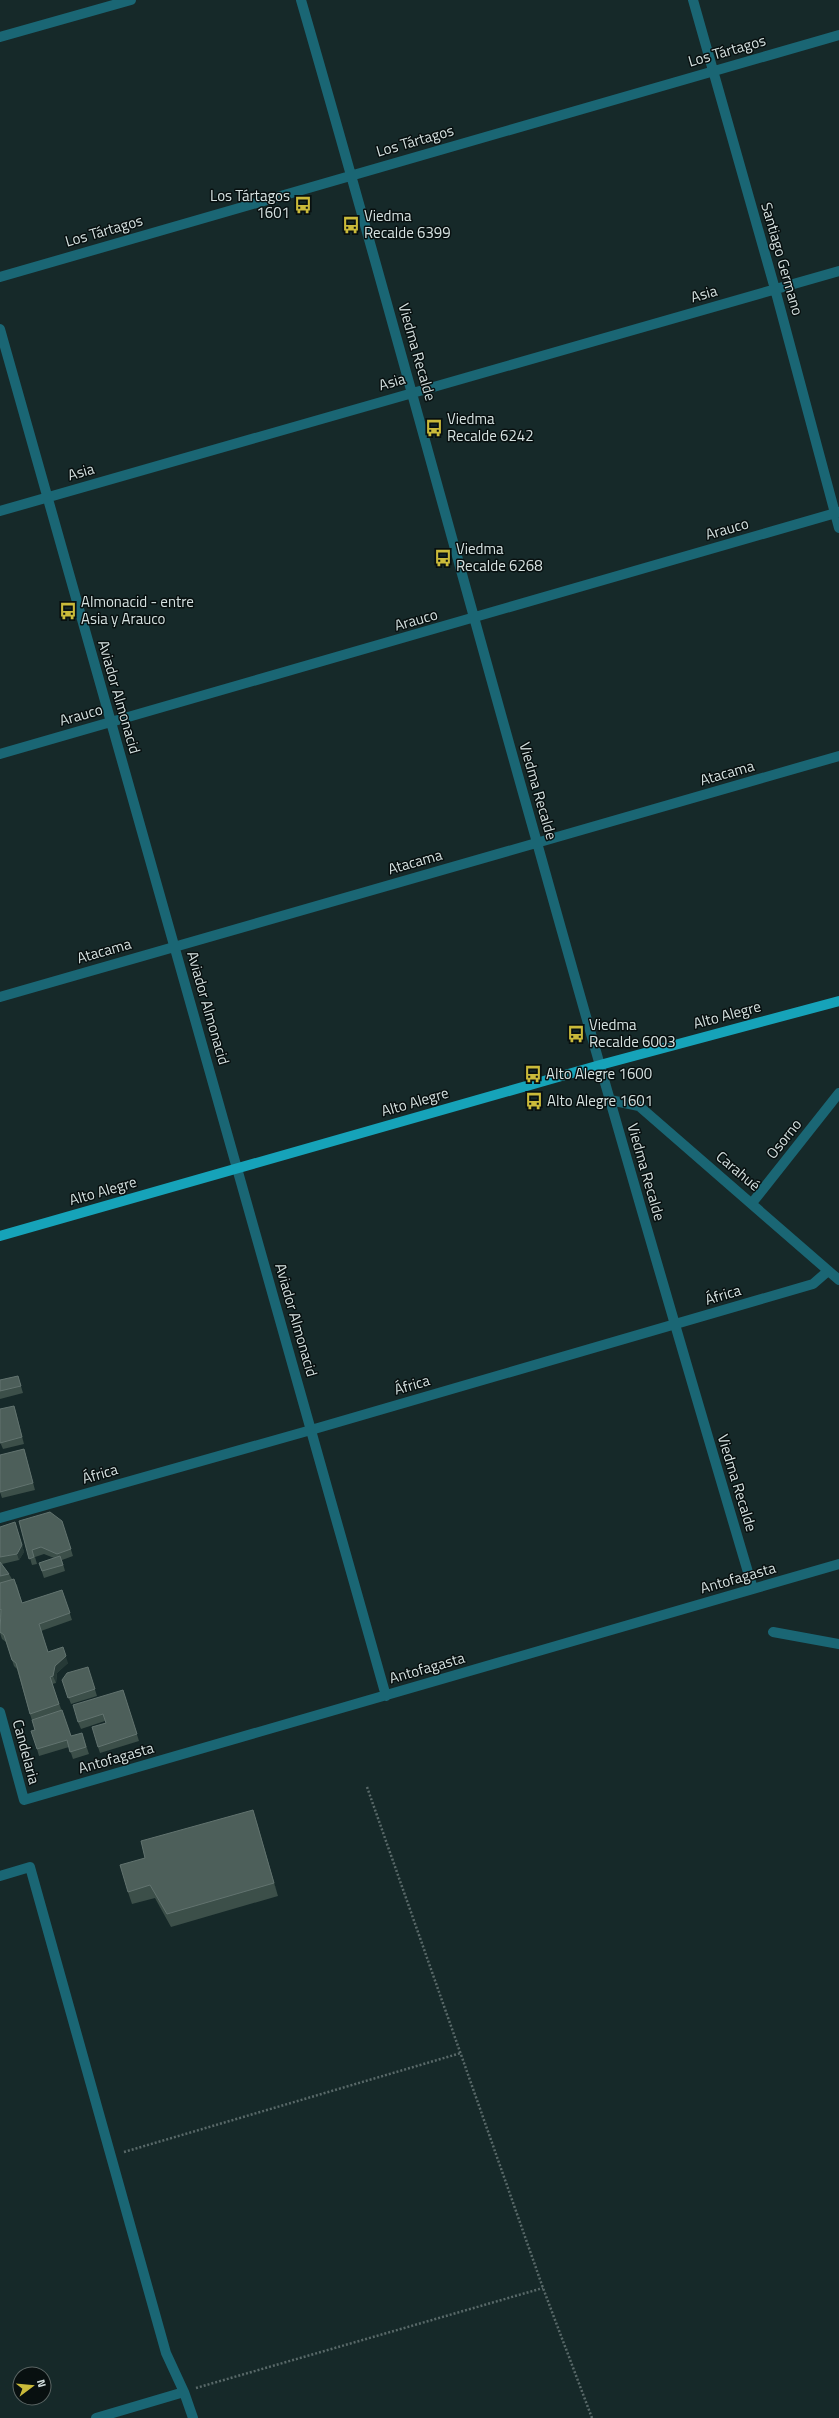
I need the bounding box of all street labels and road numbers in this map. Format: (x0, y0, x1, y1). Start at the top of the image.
street label: Los Tártagos (685, 28, 768, 73)
street label: Los Tártagos (373, 118, 456, 163)
street label: Santiago Germano (755, 200, 810, 318)
street label: Los Tártagos (62, 208, 145, 253)
street label: Asia (688, 279, 720, 308)
street label: Viedma Recalde (393, 300, 442, 403)
street label: Asia (376, 367, 408, 396)
street label: Asia (65, 457, 97, 486)
street label: Arauco (703, 511, 751, 546)
street label: Arauco (392, 602, 440, 637)
street label: Aviador Almonacid (92, 637, 147, 756)
street label: Arauco (57, 697, 105, 732)
street label: Viedma Recalde (514, 739, 563, 842)
street label: Atacama (697, 754, 757, 791)
street label: Atacama (385, 843, 445, 880)
street label: Atacama (74, 932, 134, 969)
street label: Aviador Almonacid (181, 948, 236, 1067)
street label: Alto Alegre (690, 994, 763, 1035)
street label: Alto Alegre (378, 1081, 451, 1122)
street label: Osorno (760, 1114, 807, 1164)
street label: Viedma Recalde (622, 1120, 671, 1223)
street label: Carahué (711, 1145, 766, 1196)
street label: Alto Alegre (66, 1170, 139, 1211)
street label: Aviador Almonacid (269, 1260, 324, 1379)
street label: África (702, 1278, 744, 1311)
street label: África (391, 1368, 433, 1401)
street label: Viedma Recalde (712, 1431, 763, 1534)
street label: África (79, 1457, 121, 1490)
street label: Antofagasta (697, 1556, 779, 1599)
street label: Antofagasta (386, 1646, 468, 1689)
street label: Candelaria (7, 1717, 46, 1787)
street label: Antofagasta (75, 1736, 157, 1779)

